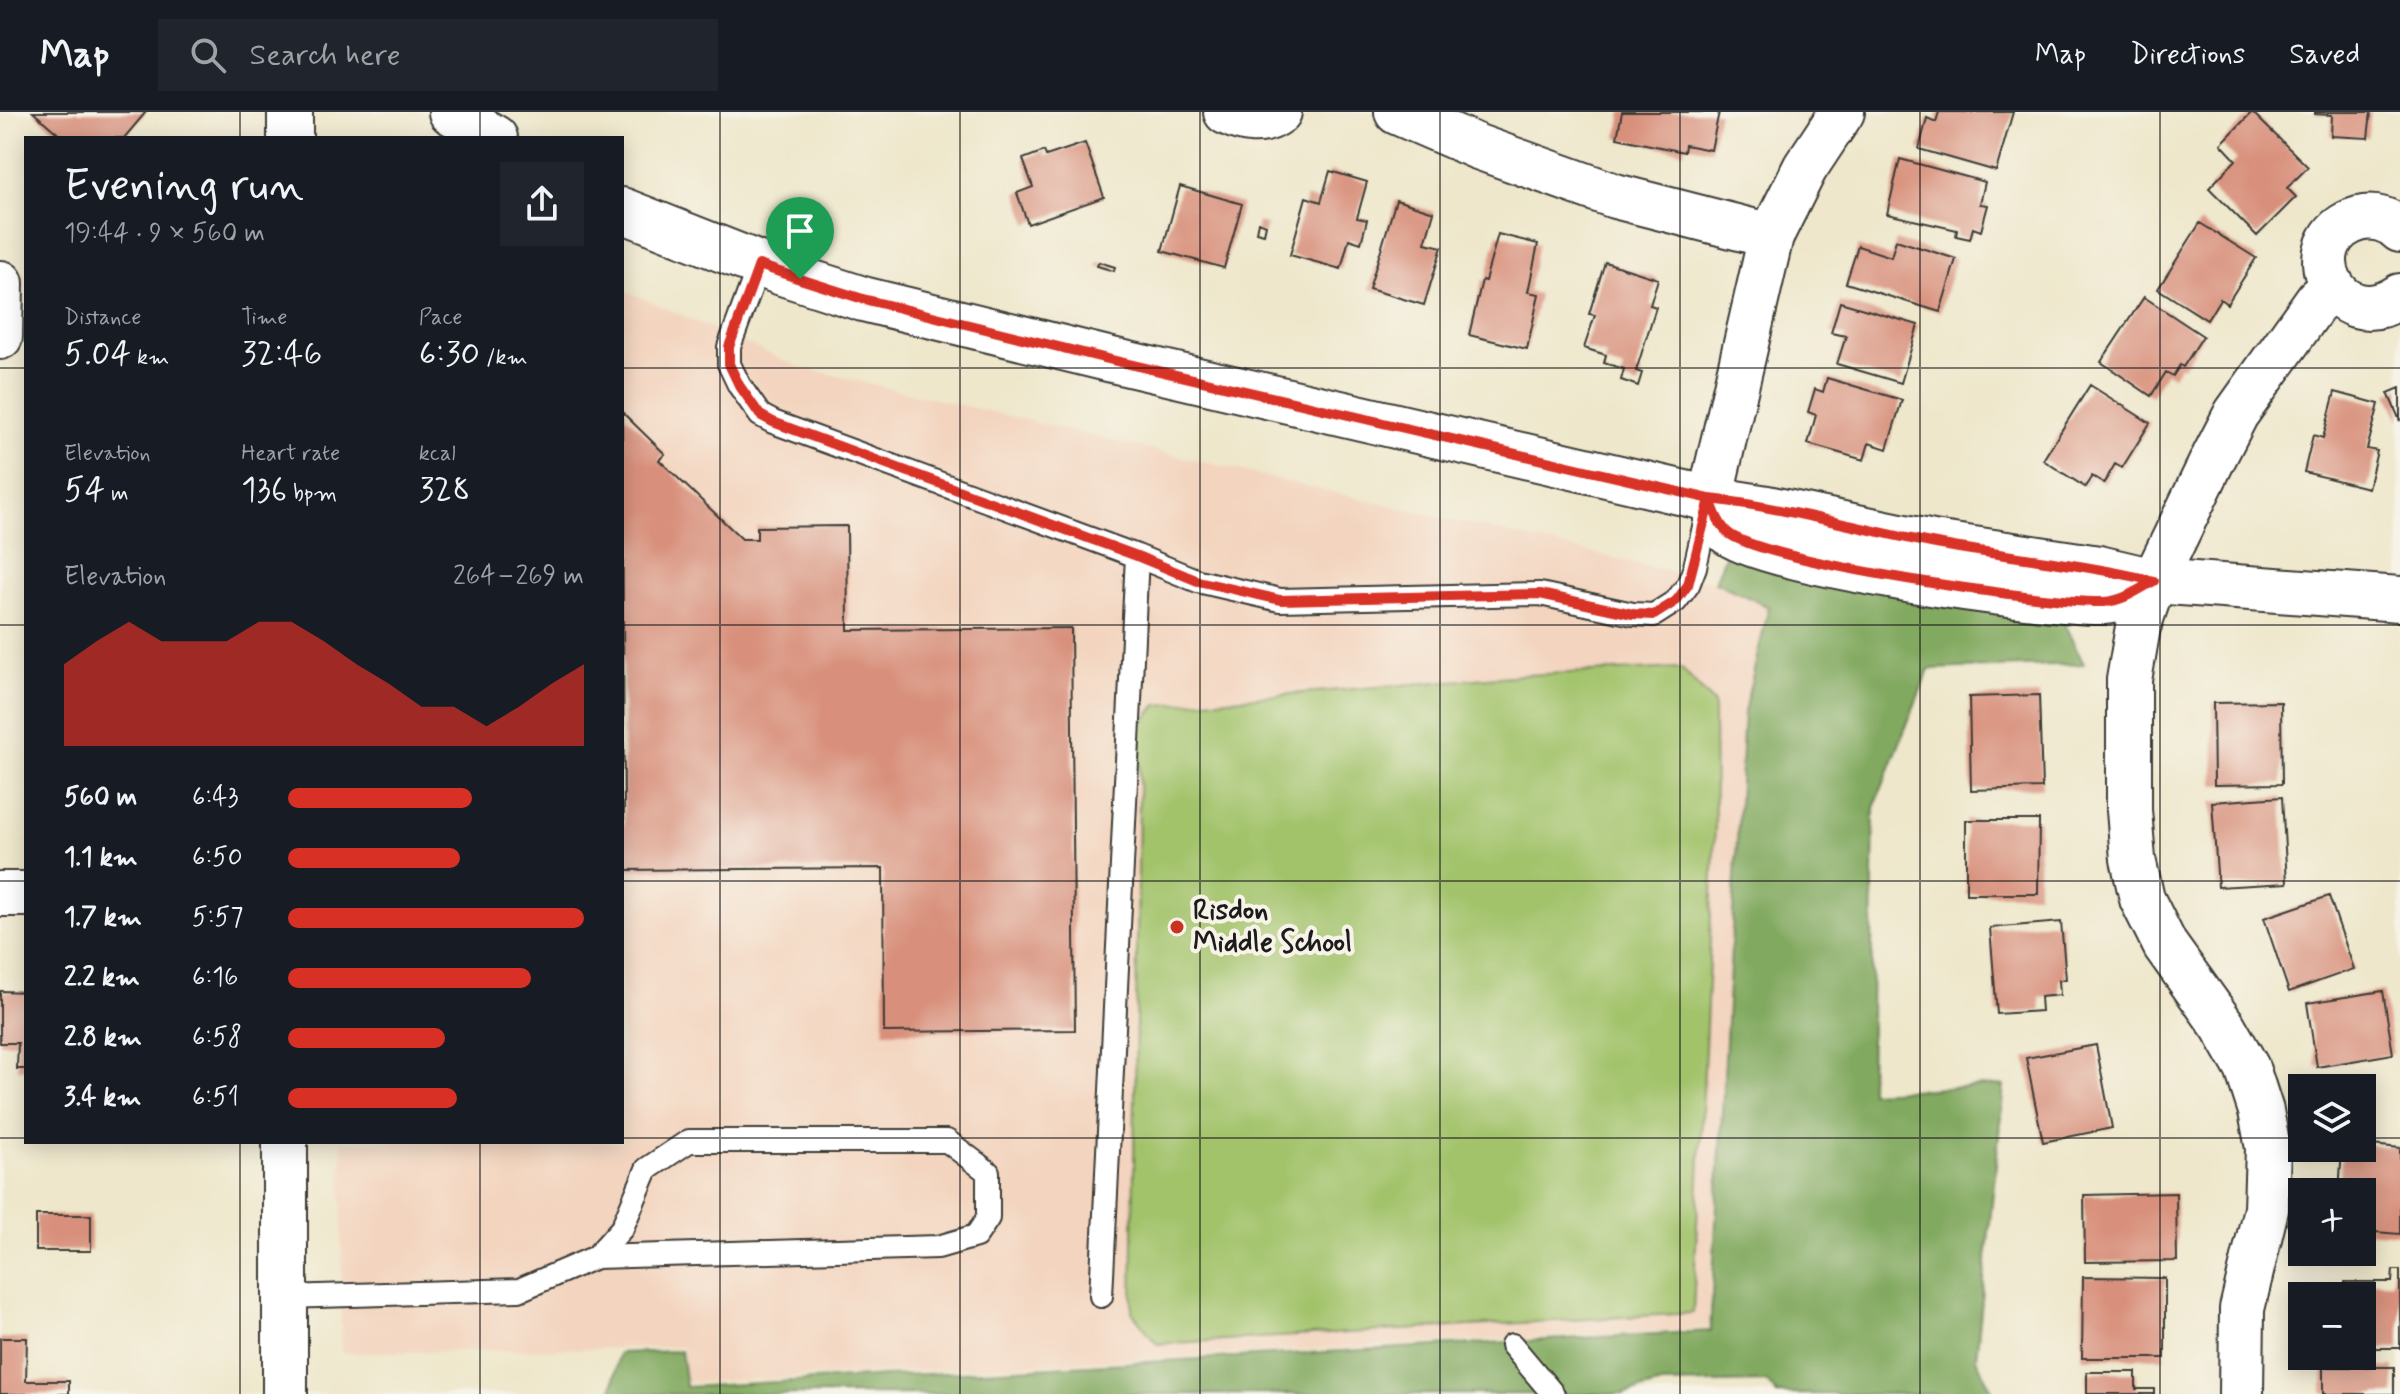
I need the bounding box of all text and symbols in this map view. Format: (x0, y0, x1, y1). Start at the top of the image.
search box (158, 19, 718, 91)
text: Map (40, 31, 110, 80)
icon: search (186, 33, 230, 77)
text: Search here (250, 36, 401, 75)
text: Map (2035, 37, 2086, 74)
text: Directions (2130, 37, 2245, 74)
text: Saved (2289, 37, 2360, 74)
text: Evening run (64, 158, 304, 216)
button: share (500, 162, 584, 246)
pin (766, 197, 834, 279)
icon: arrive (778, 209, 822, 253)
text: 19:44 · 9 × 560 m (64, 217, 265, 251)
text: Distance (64, 304, 141, 332)
text: Time (241, 304, 287, 332)
text: Pace (419, 304, 462, 332)
text: 5.04 (64, 332, 131, 377)
text: 32:46 (241, 332, 322, 377)
text: 6:30 (419, 332, 480, 377)
text: km (131, 344, 169, 372)
text: /km (480, 344, 528, 372)
text: Elevation (64, 440, 151, 468)
text: Heart rate (241, 440, 340, 468)
text: kcal (419, 440, 456, 468)
text: 54 (64, 468, 105, 513)
text: 136 (241, 468, 287, 513)
text: 328 (419, 468, 470, 513)
text: m (105, 480, 129, 508)
text: bpm (287, 480, 337, 508)
text: Elevation (64, 560, 166, 594)
text: 264–269 m (453, 560, 584, 594)
text: 560 m (64, 781, 137, 815)
text: 6:43 (192, 781, 238, 815)
text: 1.1 km (64, 841, 138, 875)
text: 6:50 (192, 841, 243, 875)
place label: Risdon Middle School (1193, 893, 1352, 962)
text: 1.7 km (64, 901, 142, 935)
text: 5:57 (192, 901, 243, 935)
marker: Risdon Middle School (1168, 918, 1186, 936)
text: 2.2 km (64, 961, 140, 995)
text: 6:16 (192, 961, 238, 995)
text: 2.8 km (64, 1021, 142, 1055)
text: 6:58 (192, 1021, 242, 1055)
map controls (2288, 1074, 2376, 1370)
button: layers (2288, 1074, 2376, 1162)
text: 3.4 km (64, 1081, 141, 1115)
text: 6:51 (192, 1081, 239, 1115)
button: + (2288, 1178, 2376, 1266)
button: − (2288, 1282, 2376, 1370)

